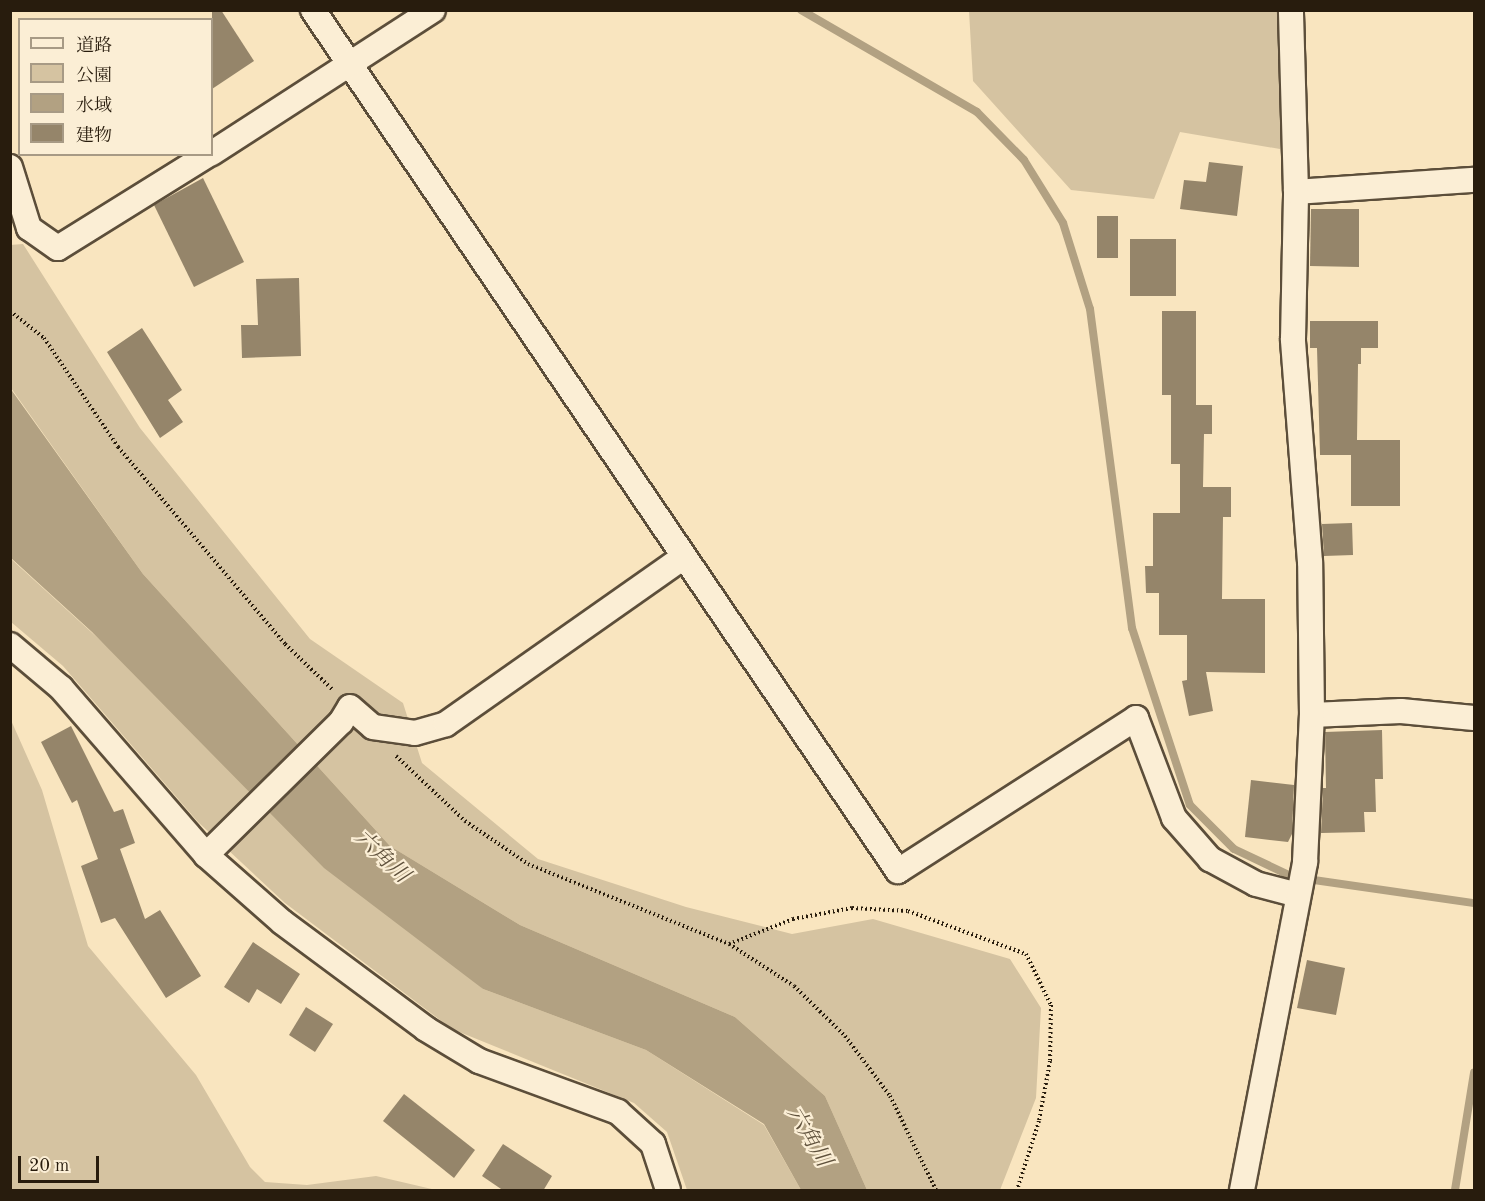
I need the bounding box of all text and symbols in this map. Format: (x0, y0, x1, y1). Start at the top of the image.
legend (18, 18, 213, 156)
text: 道路 (76, 37, 112, 55)
text: 公園 (76, 67, 112, 85)
text: 水域 (76, 97, 112, 115)
text: 建物 (76, 127, 112, 145)
water label: 六角川 (348, 825, 414, 889)
water label: 六角川 (780, 1102, 836, 1172)
scale bar (21, 1144, 102, 1182)
text: 20 m (29, 1157, 69, 1175)

